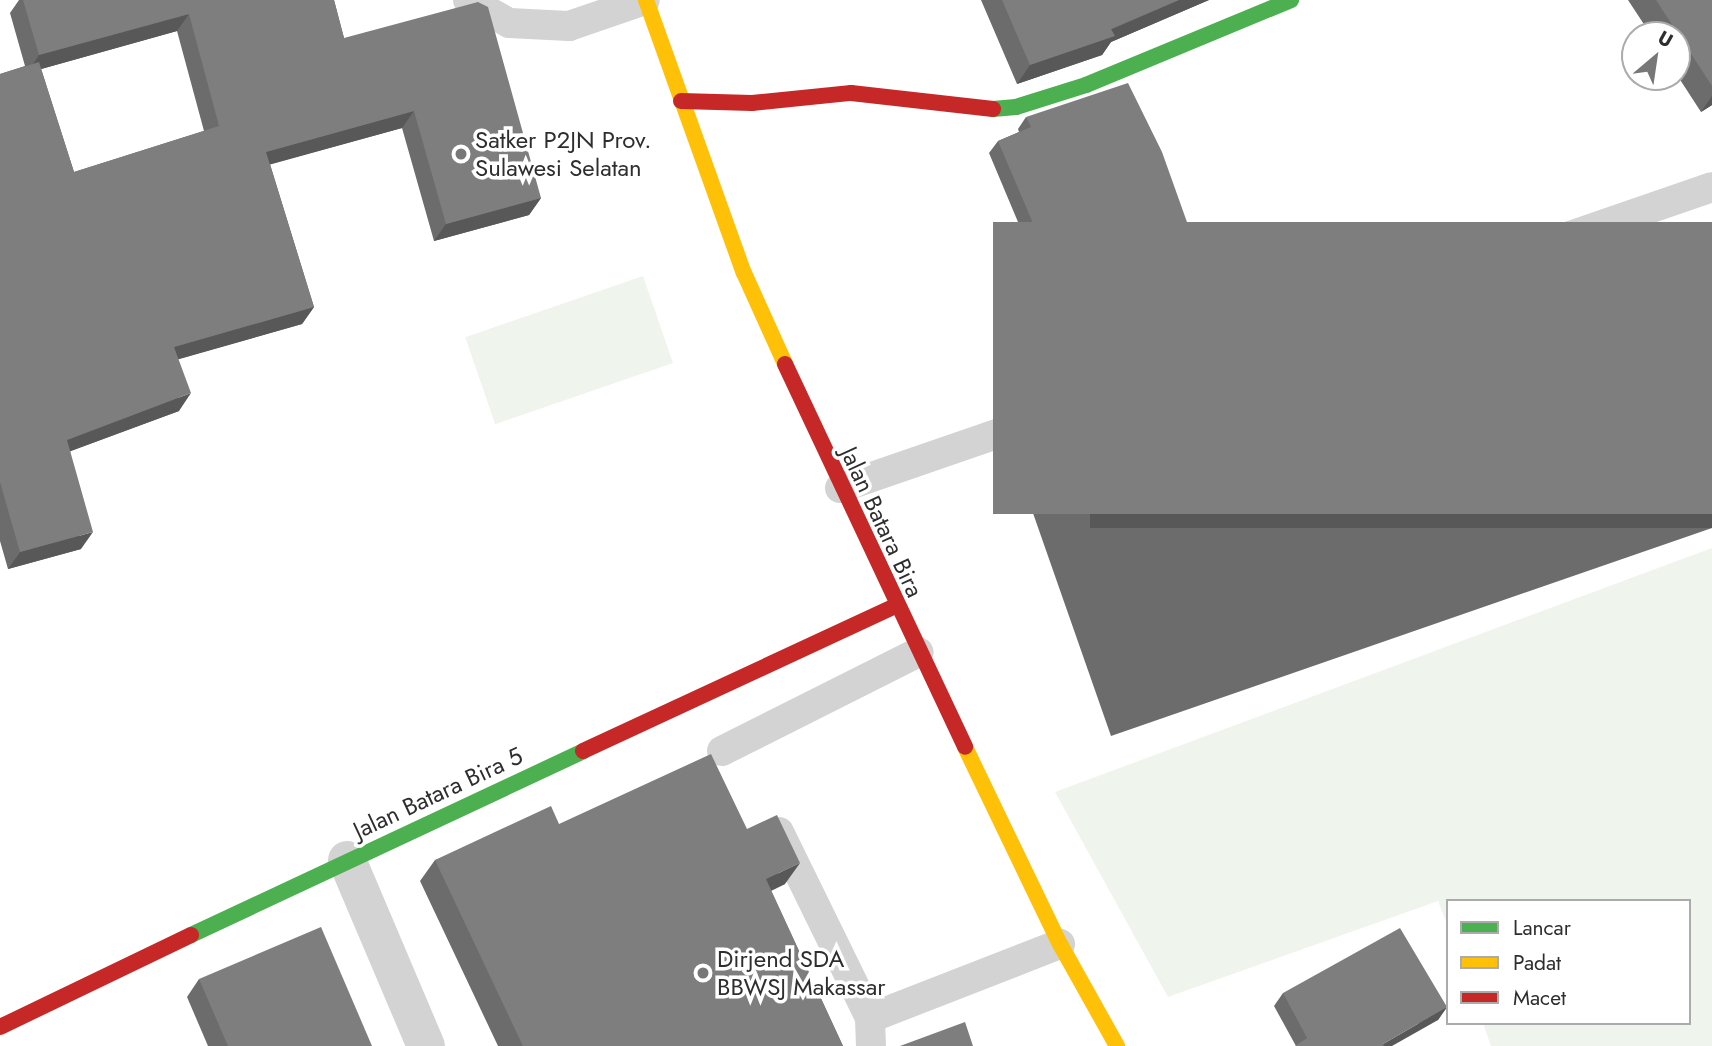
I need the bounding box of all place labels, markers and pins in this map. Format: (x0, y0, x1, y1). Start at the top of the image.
place label: Satker P2JN Prov. Sulawesi Selatan (475, 126, 651, 182)
marker: Satker P2JN Prov. Sulawesi Selatan (453, 146, 469, 162)
place label: Dirjend SDA BBWSJ Makassar (717, 945, 886, 1001)
marker: Dirjend SDA BBWSJ Makassar (695, 965, 711, 981)

